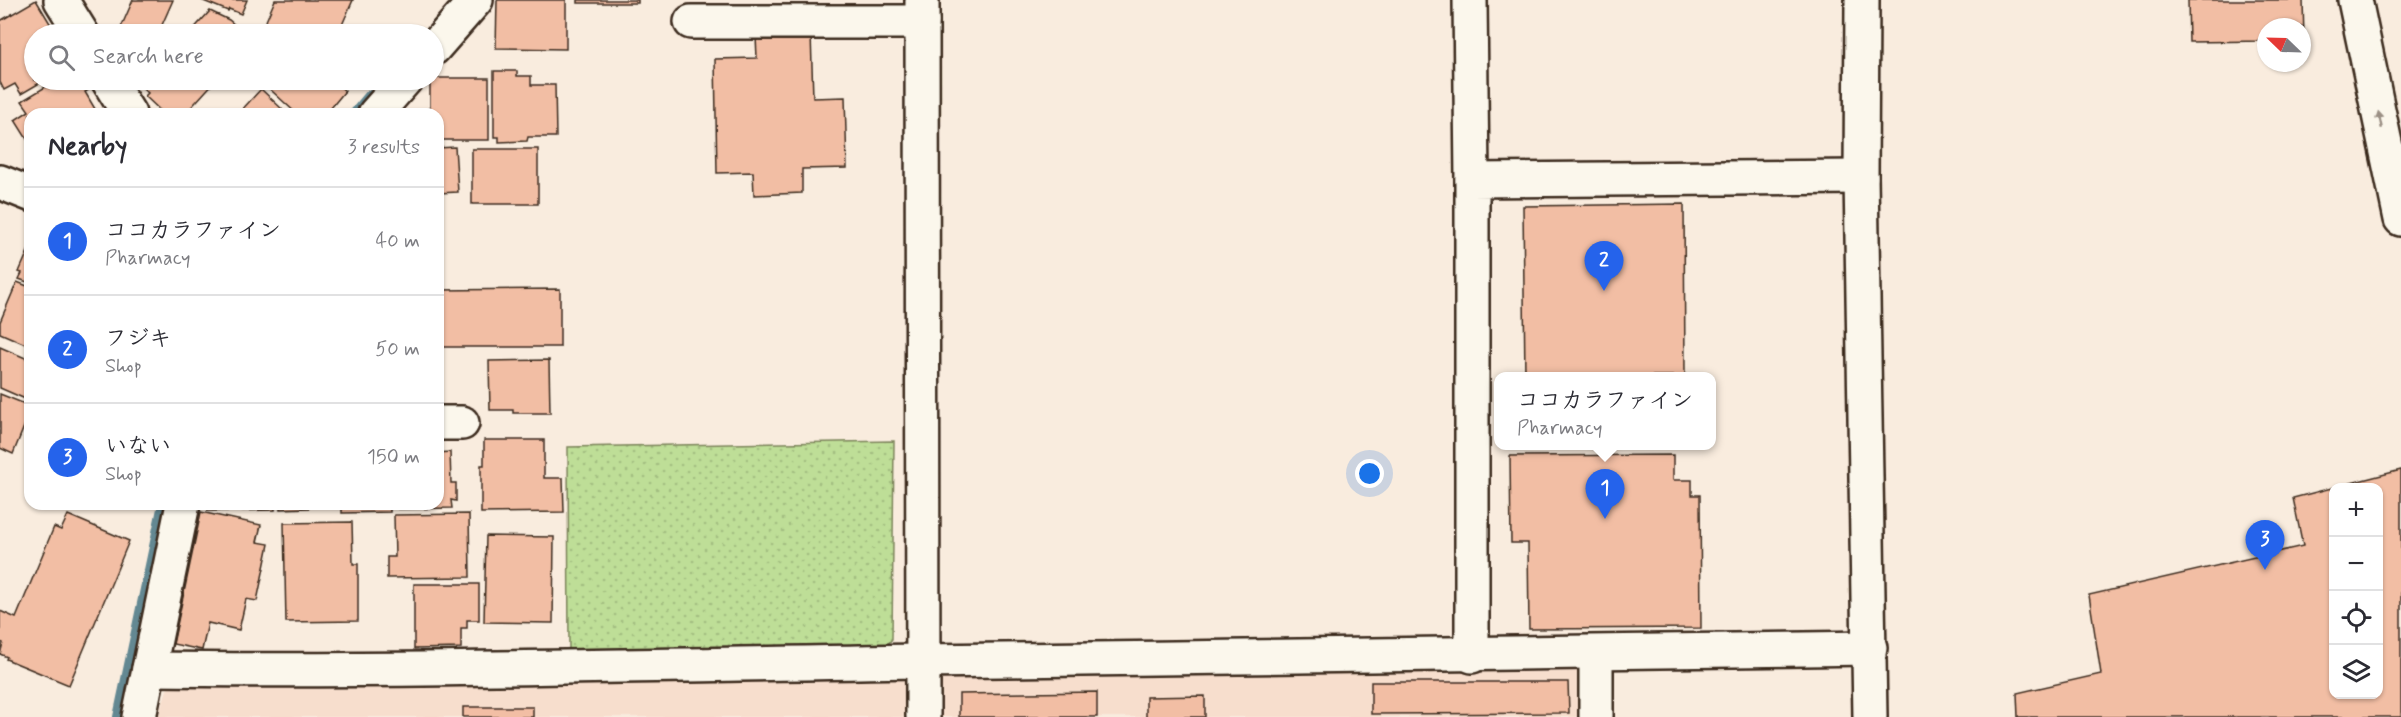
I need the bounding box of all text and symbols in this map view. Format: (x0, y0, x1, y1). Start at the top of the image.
north arrow (2257, 18, 2311, 72)
search box (24, 24, 444, 90)
icon: search (45, 41, 78, 74)
text: Search here (93, 43, 204, 71)
one-way arrow (2375, 111, 2384, 130)
text: Nearby (48, 130, 127, 164)
text: 3 results (348, 134, 420, 161)
text: ココカラファイン (105, 217, 281, 245)
text: 1 (63, 228, 72, 255)
text: 40 m (376, 228, 420, 255)
pin: 2 (1584, 242, 1624, 291)
text: Pharmacy (105, 245, 191, 272)
text: フジキ (105, 325, 171, 353)
text: 2 (63, 336, 72, 363)
text: 50 m (375, 336, 420, 363)
text: Shop (105, 353, 142, 380)
popup (1494, 372, 1716, 450)
text: ココカラファイン (1517, 387, 1693, 415)
text: Pharmacy (1517, 415, 1603, 442)
text: いない (105, 433, 171, 461)
text: 3 (63, 444, 72, 471)
text: 150 m (367, 444, 420, 471)
your location (1355, 459, 1384, 488)
text: Shop (105, 461, 142, 488)
pin: 1 (1586, 470, 1624, 519)
map controls (2329, 483, 2383, 699)
button: + (2329, 483, 2383, 537)
pin: 3 (2246, 520, 2284, 570)
button: − (2329, 537, 2383, 591)
button: locate (2329, 591, 2383, 645)
button: layers (2329, 645, 2383, 699)

